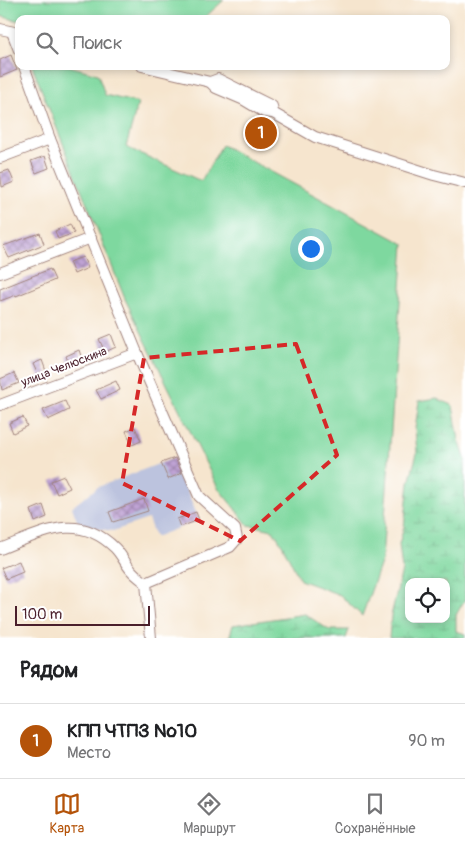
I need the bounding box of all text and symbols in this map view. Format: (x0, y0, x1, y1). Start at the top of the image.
search box (15, 15, 450, 70)
icon: search (33, 29, 61, 57)
text: Поиск (73, 31, 123, 55)
pin: 1 (245, 114, 277, 152)
your location (298, 236, 324, 262)
street label: улица Челюскина (18, 344, 109, 391)
map controls (405, 578, 450, 623)
button: locate (405, 578, 450, 623)
scale bar (15, 603, 150, 626)
text: 100 m (22, 606, 62, 623)
text: Рядом (20, 657, 78, 684)
text: КПП ЧТПЗ №10 (67, 719, 197, 743)
text: 1 (33, 731, 39, 751)
text: 90 m (408, 731, 445, 751)
text: Место (67, 743, 111, 763)
tab: Карта (49, 790, 84, 837)
tab: Маршрут (183, 790, 236, 837)
tab: Сохранённые (335, 790, 416, 837)

